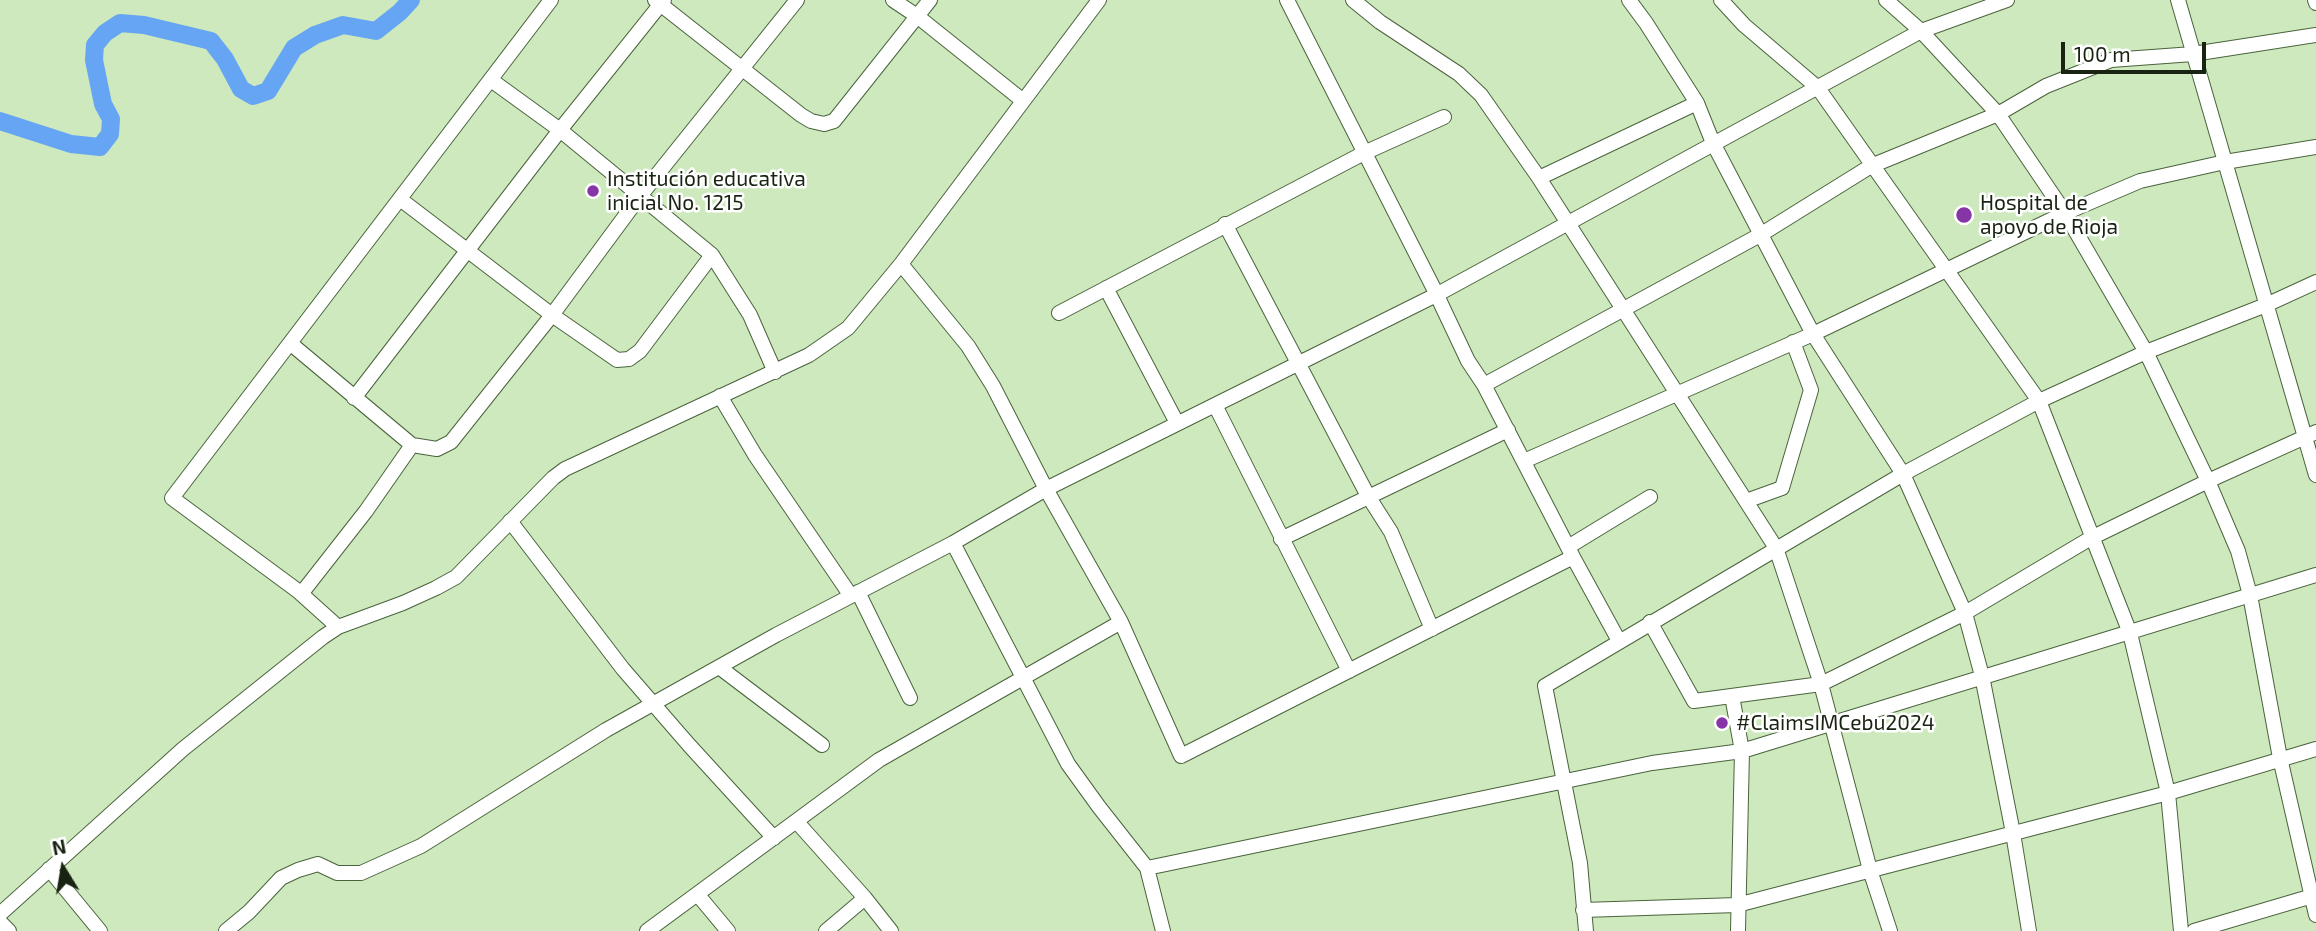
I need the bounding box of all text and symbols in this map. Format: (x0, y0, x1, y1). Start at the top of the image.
scale bar (2064, 28, 2209, 72)
text: 100 m (2074, 41, 2131, 66)
place label: Institución educativa inicial No. 1215 (607, 166, 806, 216)
marker: Institución educativa inicial No. 1215 (585, 183, 601, 199)
place label: Hospital de apoyo de Rioja (1980, 190, 2118, 240)
marker: Hospital de apoyo de Rioja (1954, 205, 1974, 225)
place label: #ClaimsIMCebu2024 (1736, 710, 1935, 736)
marker: #ClaimsIMCebu2024 (1714, 715, 1730, 731)
north arrow (28, 833, 98, 903)
text: N (50, 834, 68, 859)

